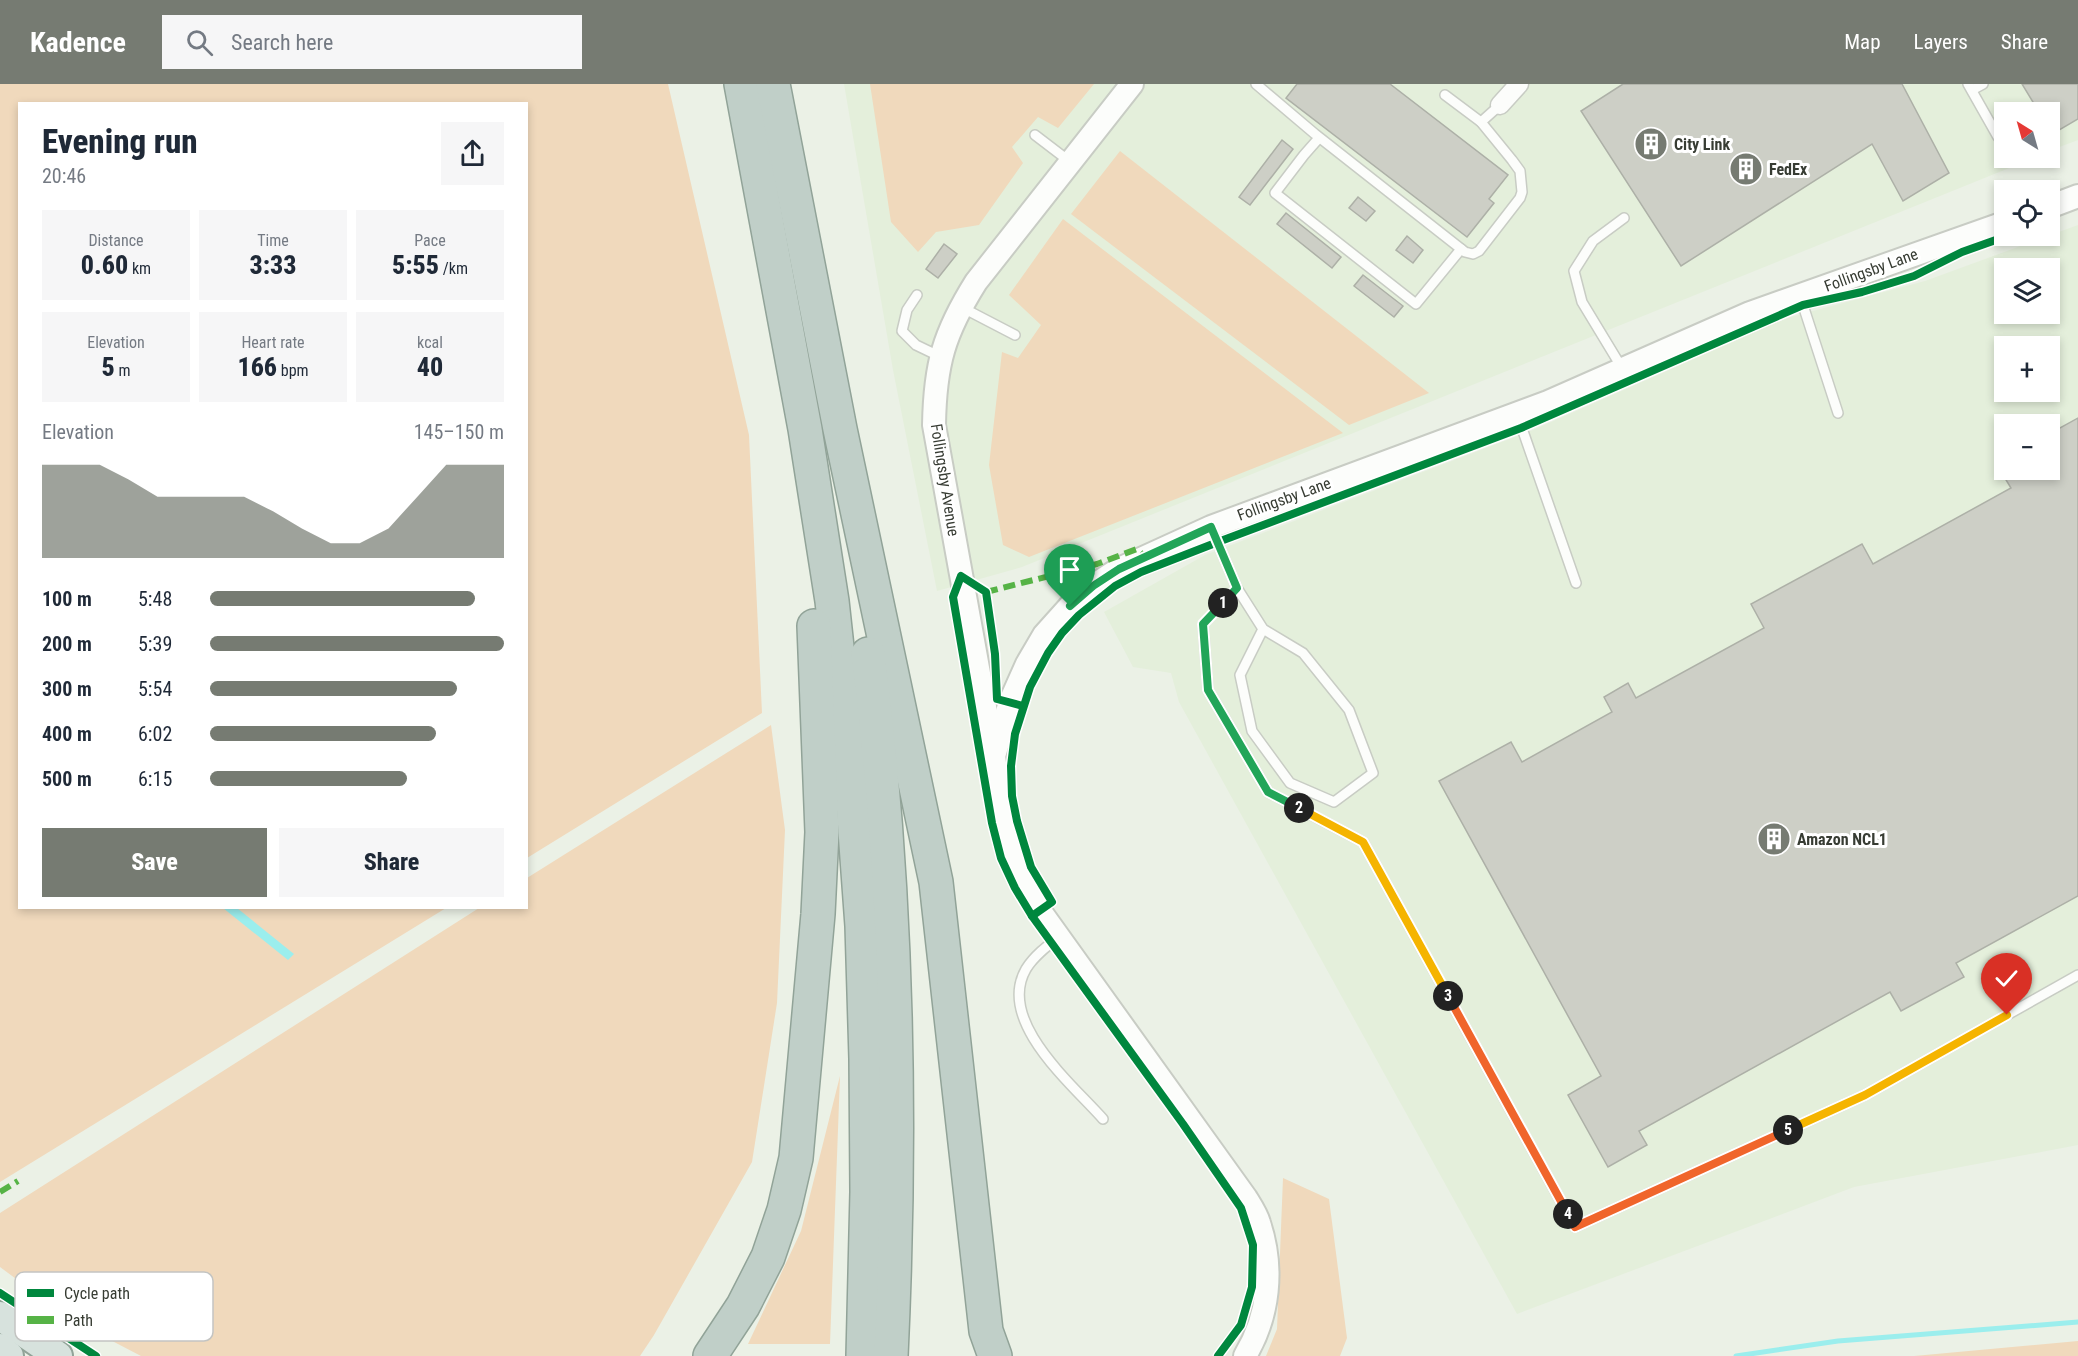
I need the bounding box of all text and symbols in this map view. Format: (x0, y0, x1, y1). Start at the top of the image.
search box (162, 15, 582, 69)
text: Kadence (30, 26, 126, 59)
icon: search (183, 26, 216, 59)
text: Search here (231, 30, 333, 55)
text: Map (1844, 30, 1881, 54)
text: Layers (1914, 30, 1968, 54)
text: Share (2001, 30, 2048, 54)
north arrow (1994, 102, 2060, 168)
map controls (1994, 102, 2060, 480)
text: Evening run (42, 122, 198, 161)
button: share (441, 122, 504, 185)
building icon: City Link (1633, 126, 1669, 162)
place label: City Link (1674, 135, 1730, 154)
building icon: FedEx (1728, 151, 1764, 187)
place label: FedEx (1769, 160, 1808, 179)
text: 20:46 (42, 164, 86, 188)
button: locate (1994, 180, 2060, 246)
text: Distance (88, 231, 144, 250)
text: Time (257, 231, 289, 250)
text: Pace (414, 231, 446, 250)
street label: Follingsby Lane (1822, 244, 1920, 296)
text: 0.60 (81, 250, 128, 280)
text: 3:33 (250, 250, 297, 280)
text: 5:55 (392, 250, 439, 280)
button: layers (1994, 258, 2060, 324)
text: km (128, 259, 151, 278)
text: /km (439, 259, 468, 278)
text: Elevation (87, 333, 145, 352)
text: Heart rate (241, 333, 305, 352)
text: kcal (417, 333, 443, 352)
button: + (1994, 336, 2060, 402)
text: 5 (102, 352, 115, 382)
text: 166 (237, 352, 277, 382)
text: 40 (417, 352, 443, 382)
text: m (115, 361, 130, 380)
text: bpm (277, 361, 309, 380)
button: − (1994, 414, 2060, 480)
text: Elevation (42, 420, 114, 444)
text: 145–150 m (414, 420, 504, 444)
street label: Follingsby Avenue (927, 422, 963, 538)
street label: Follingsby Lane (1235, 473, 1333, 525)
pin (1044, 544, 1095, 606)
icon: arrive (1053, 553, 1086, 586)
text: 100 m (42, 587, 92, 611)
text: 5:48 (138, 587, 172, 611)
pin: 1 (1208, 588, 1238, 618)
text: 1 (1219, 593, 1227, 612)
text: 200 m (42, 632, 92, 656)
text: 5:39 (138, 632, 172, 656)
text: 300 m (42, 677, 92, 701)
text: 5:54 (138, 677, 172, 701)
text: 400 m (42, 722, 92, 746)
text: 6:02 (138, 722, 172, 746)
text: 500 m (42, 767, 92, 791)
text: 6:15 (138, 767, 172, 791)
pin: 2 (1284, 793, 1314, 823)
text: 2 (1295, 798, 1303, 817)
building icon: Amazon NCL1 (1756, 821, 1792, 857)
button: Save (42, 828, 267, 897)
button: Share (279, 828, 504, 897)
place label: Amazon NCL1 (1797, 830, 1887, 849)
pin (1981, 953, 2032, 1015)
icon: check (1990, 962, 2023, 995)
pin: 3 (1433, 981, 1463, 1011)
text: 3 (1444, 986, 1452, 1005)
pin: 5 (1773, 1115, 1803, 1145)
text: 5 (1784, 1120, 1792, 1139)
pin: 4 (1553, 1199, 1583, 1229)
text: 4 (1564, 1204, 1572, 1223)
legend (15, 1272, 213, 1341)
text: Cycle path (64, 1284, 130, 1303)
text: Path (64, 1311, 93, 1330)

